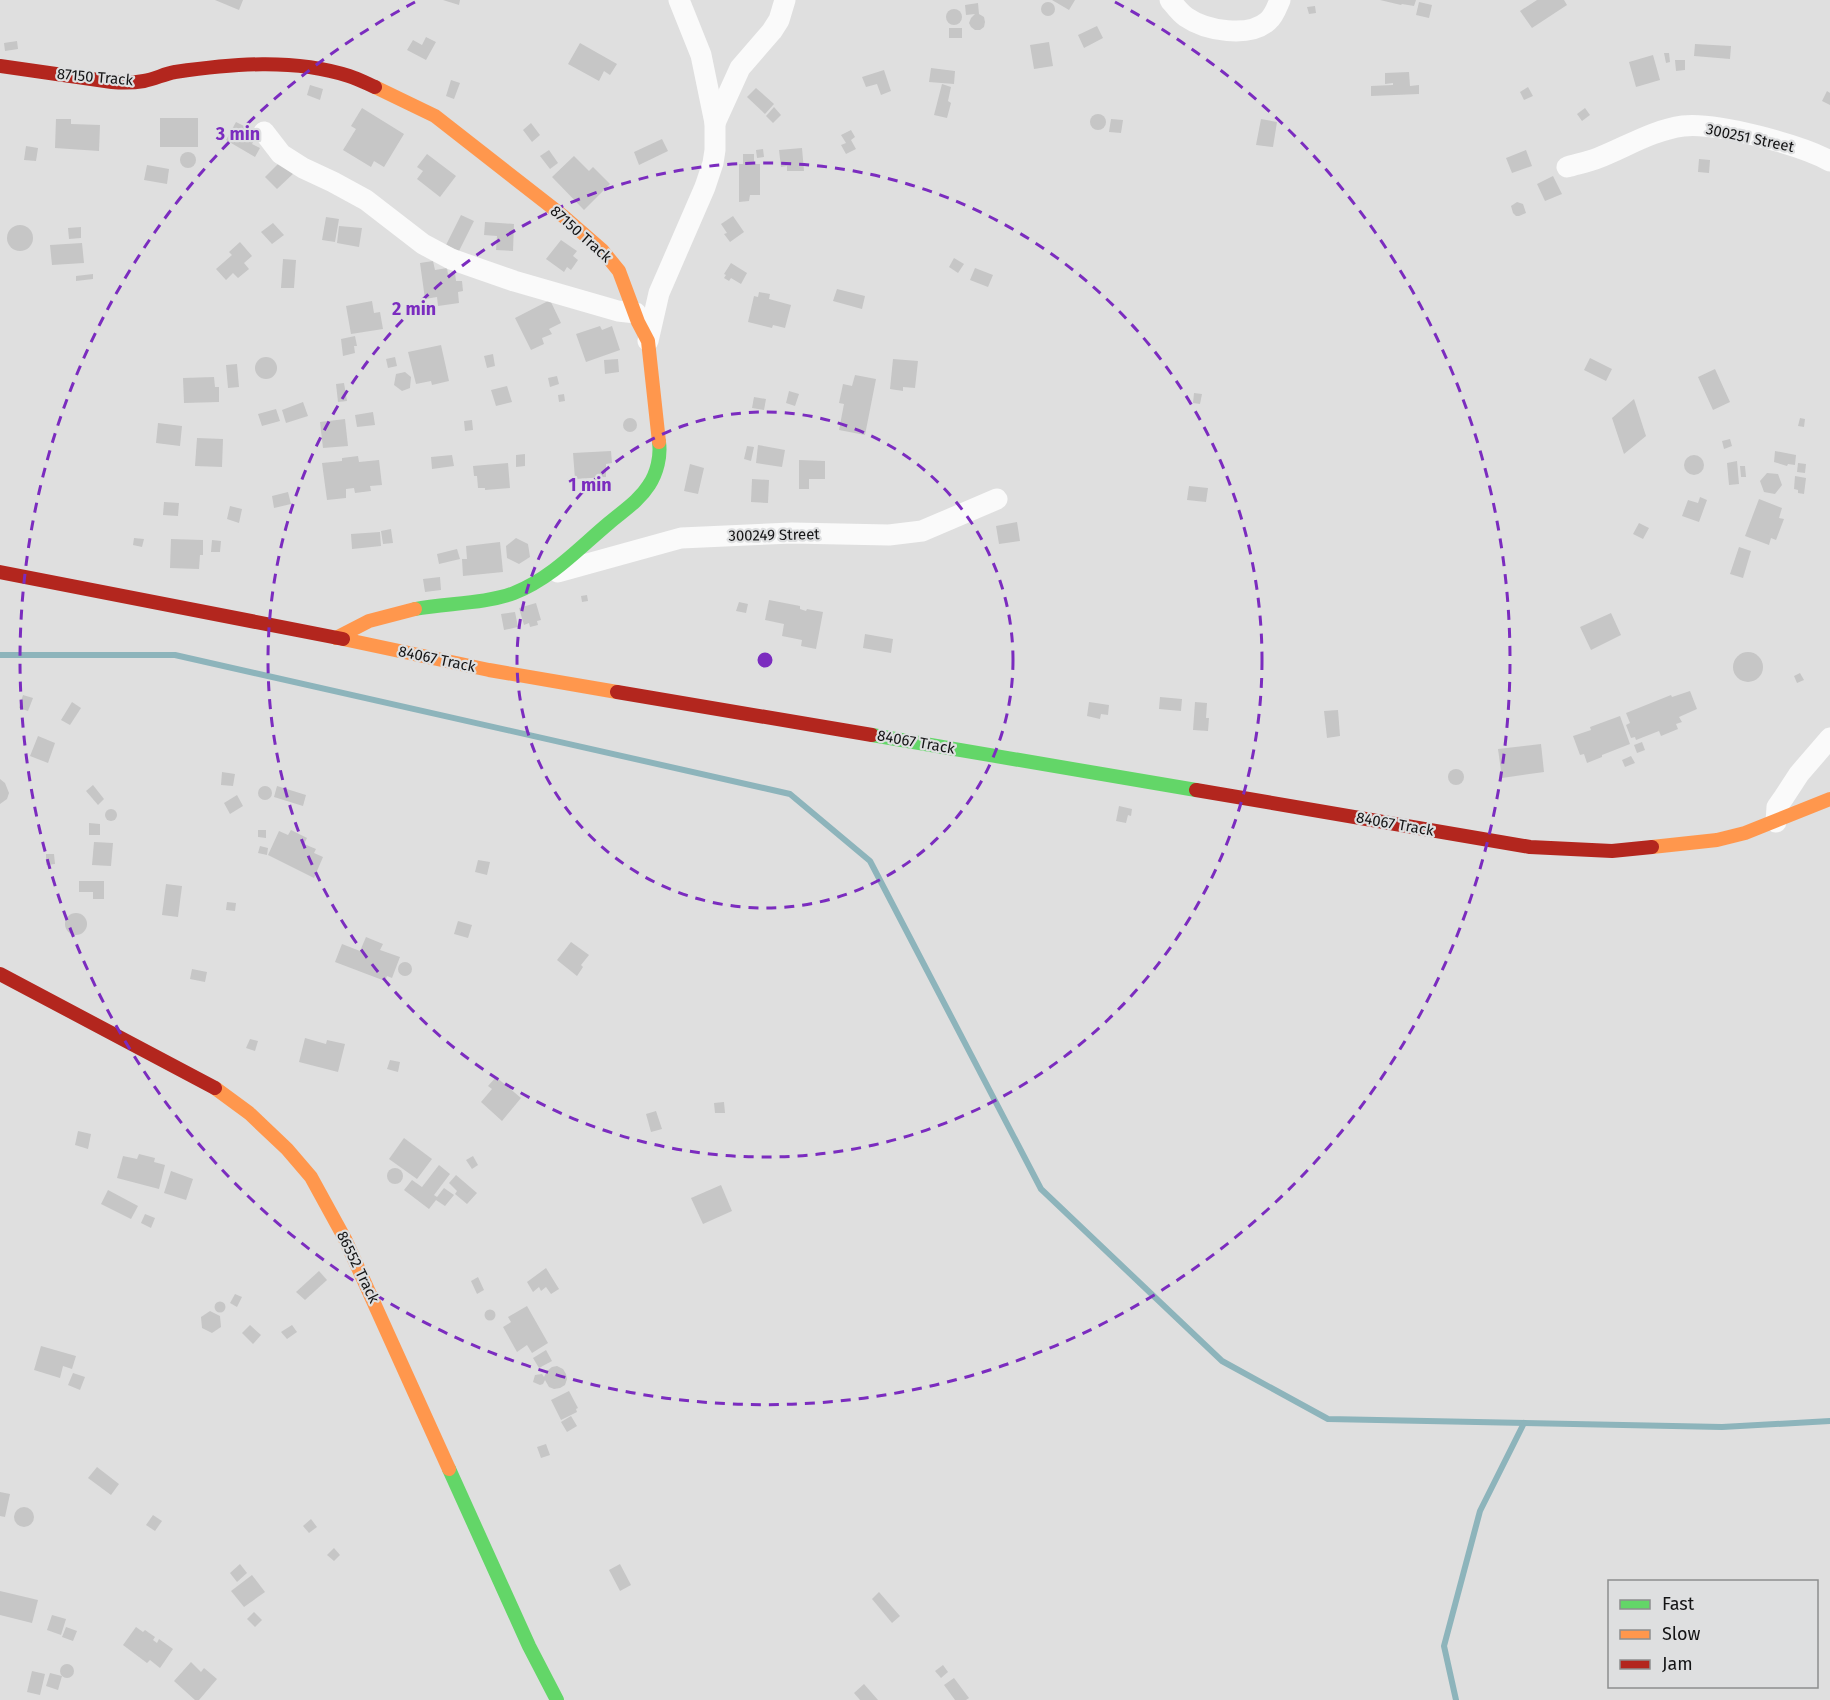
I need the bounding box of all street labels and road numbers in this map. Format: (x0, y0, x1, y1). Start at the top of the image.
street label: 87150 Track (56, 65, 134, 89)
street label: 300251 Street (1704, 120, 1796, 156)
street label: 87150 Track (547, 202, 616, 266)
street label: 300249 Street (728, 525, 820, 545)
street label: 84067 Track (397, 642, 478, 676)
street label: 84067 Track (876, 726, 957, 758)
street label: 84067 Track (1355, 808, 1436, 840)
street label: 86552 Track (333, 1228, 383, 1306)

